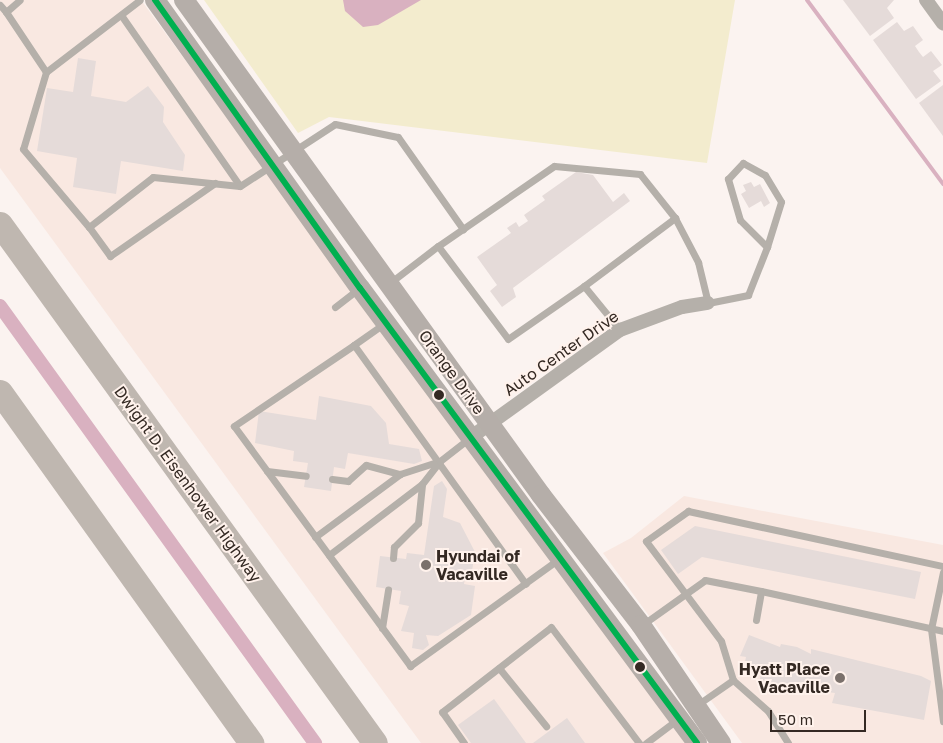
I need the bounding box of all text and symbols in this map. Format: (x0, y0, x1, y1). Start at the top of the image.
street label: Auto Center Drive (500, 306, 622, 400)
street label: Orange Drive (415, 326, 489, 418)
street label: Dwight D. Eisenhower Highway (110, 382, 266, 586)
unlabelled marker (434, 390, 444, 400)
place label: Hyundai of Vacaville (436, 546, 520, 584)
marker: Hyundai of Vacaville (420, 559, 432, 571)
place label: Hyatt Place Vacaville (739, 659, 830, 697)
unlabelled marker (635, 662, 645, 672)
marker: Hyatt Place Vacaville (834, 672, 846, 684)
scale bar (773, 700, 869, 732)
text: 50 m (778, 710, 813, 728)

